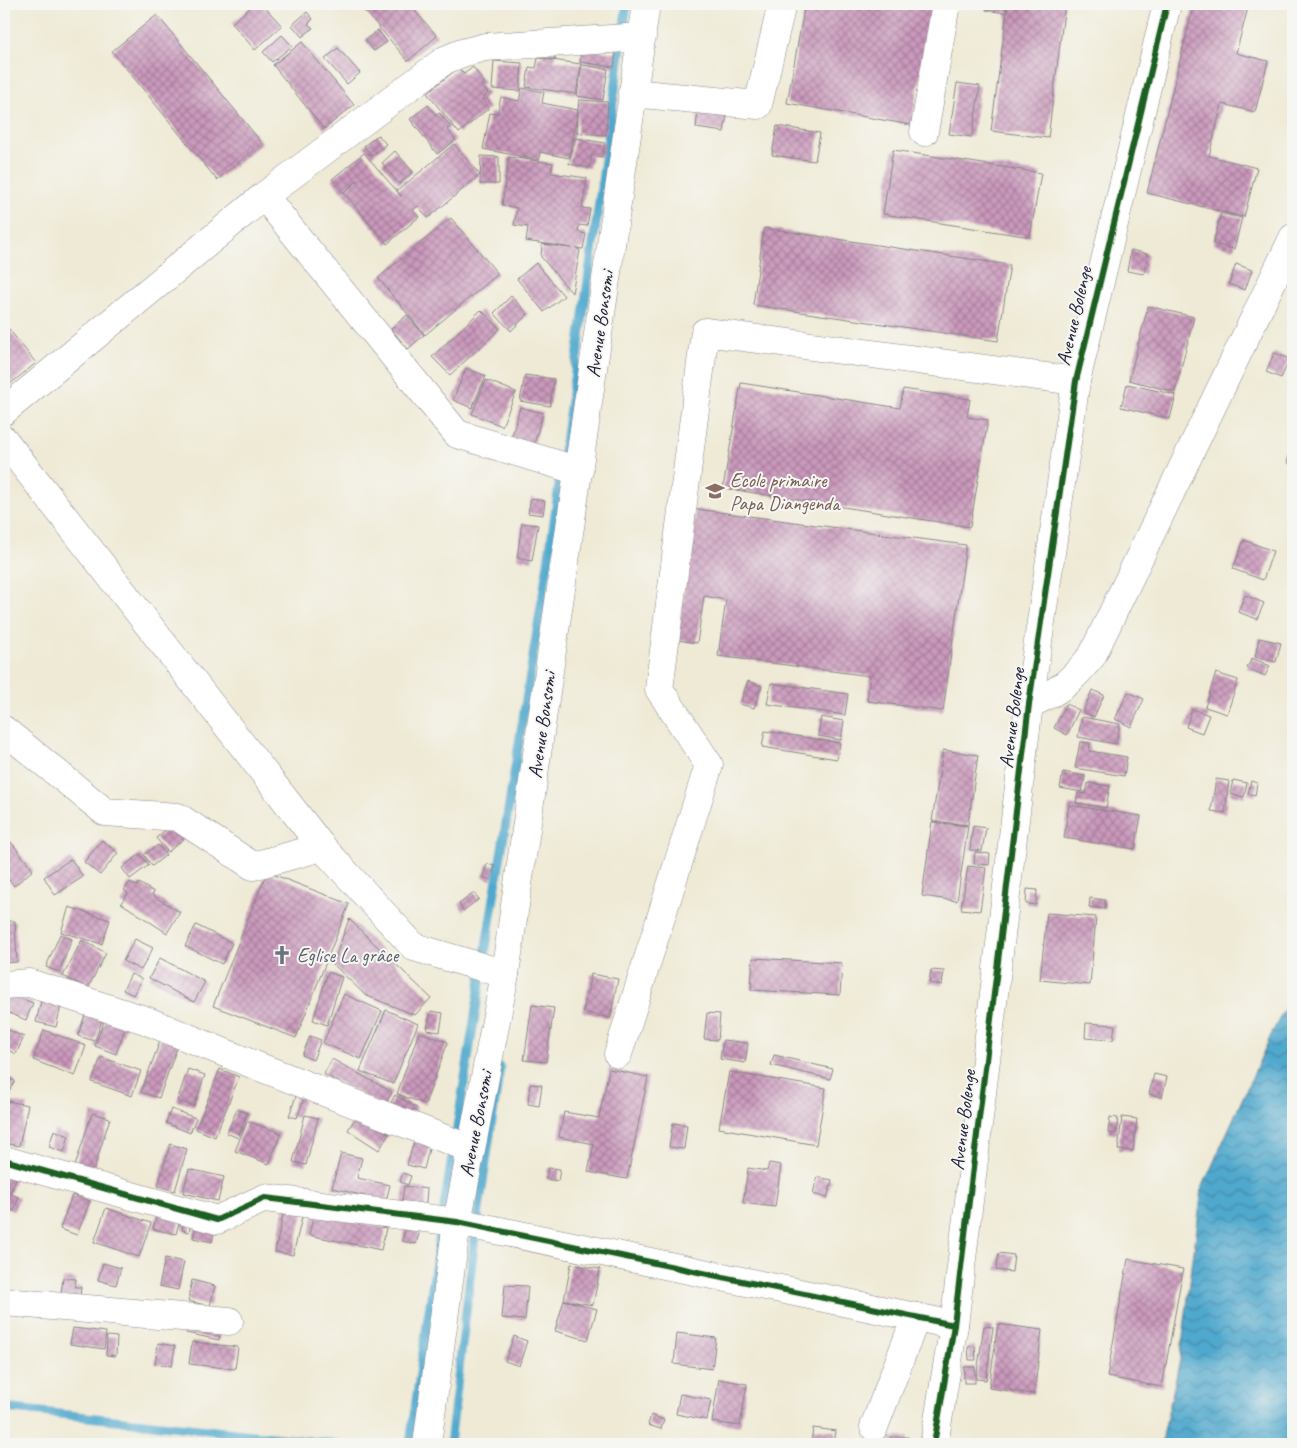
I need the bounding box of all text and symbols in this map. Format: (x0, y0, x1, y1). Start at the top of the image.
street label: Avenue Bolenge (1050, 263, 1098, 368)
street label: Avenue Bonsomi (580, 267, 620, 379)
place label: Ecole primaire Papa Diangenda (730, 468, 841, 516)
school or university icon: Ecole primaire Papa Diangenda (704, 480, 726, 502)
street label: Avenue Bolenge (993, 665, 1031, 770)
street label: Avenue Bonsomi (522, 668, 562, 780)
place label: Eglise La grâce (297, 943, 400, 968)
church icon: Eglise La grâce (271, 944, 293, 966)
street label: Avenue Bonsomi (454, 1067, 499, 1179)
street label: Avenue Bolenge (944, 1067, 982, 1172)

